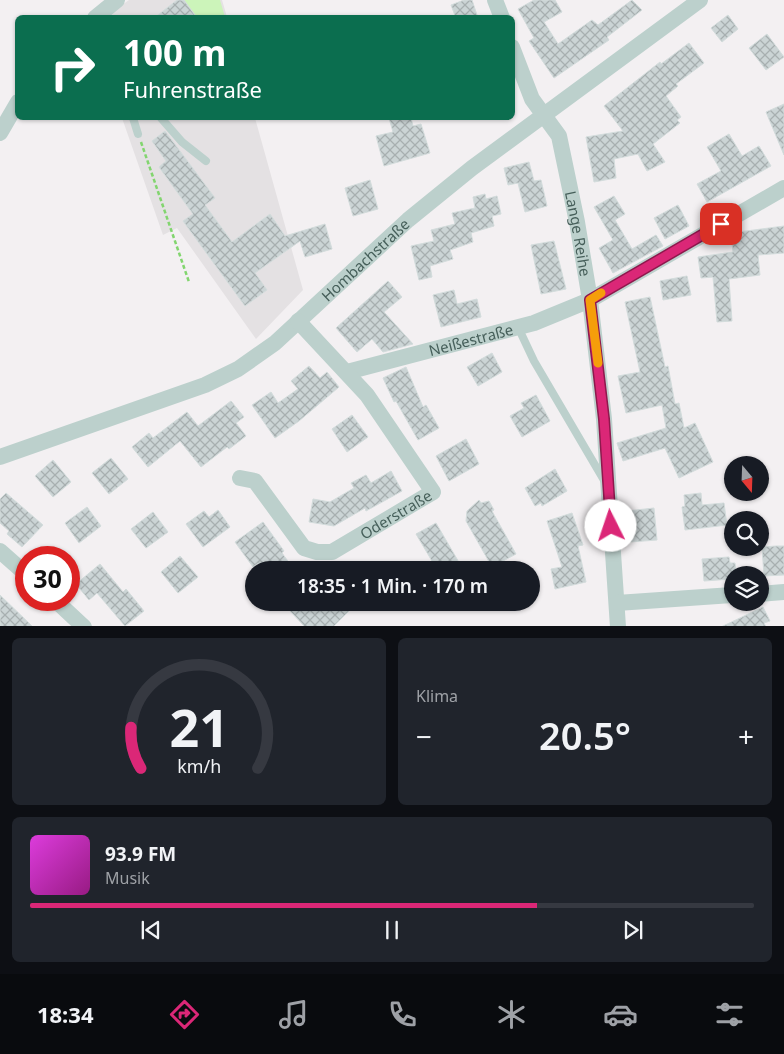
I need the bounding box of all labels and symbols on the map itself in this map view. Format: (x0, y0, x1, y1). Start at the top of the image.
street label: Lange Reihe (561, 189, 596, 278)
pin (700, 203, 742, 245)
street label: Hombachstraße (317, 214, 414, 305)
street label: Neißestraße (426, 319, 515, 360)
north arrow (724, 456, 769, 501)
street label: Oderstraße (356, 485, 435, 543)
position arrow (584, 499, 636, 551)
speed limit sign: 30 (15, 546, 80, 611)

